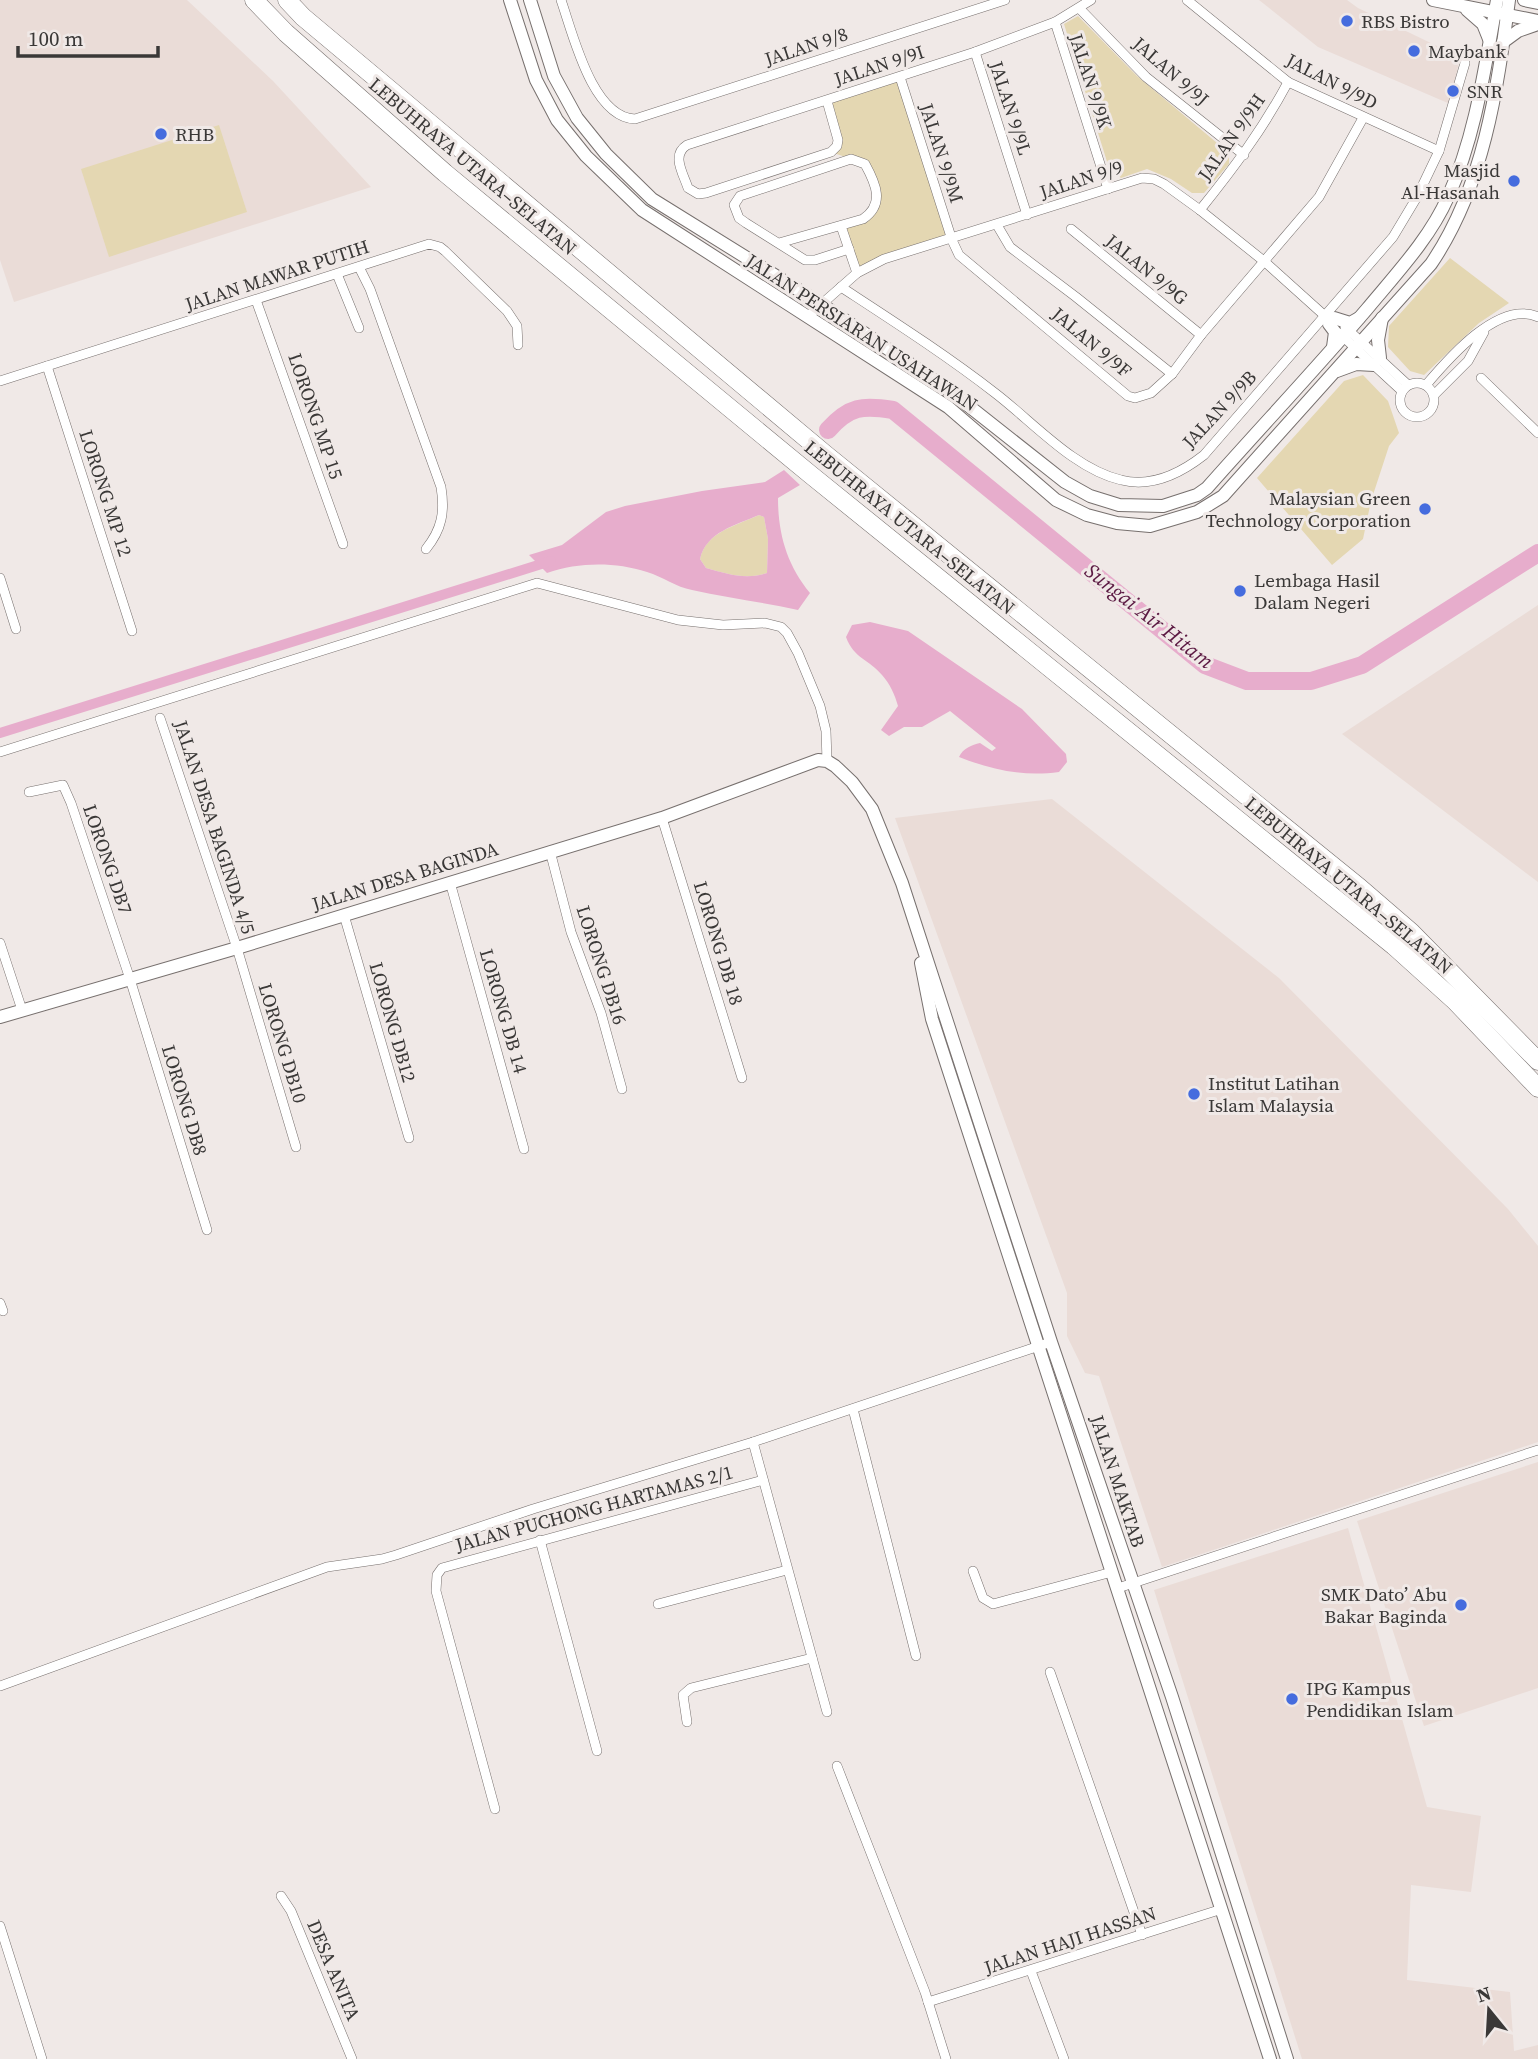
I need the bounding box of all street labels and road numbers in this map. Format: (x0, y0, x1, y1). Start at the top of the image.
street label: JALAN 9/8 (760, 20, 851, 72)
street label: JALAN 9/9K (1063, 29, 1119, 132)
street label: JALAN 9/9J (1127, 30, 1215, 111)
street label: JALAN 9/9I (830, 38, 927, 92)
street label: JALAN 9/9D (1281, 46, 1382, 115)
street label: JALAN 9/9L (983, 57, 1038, 158)
street label: LEBUHRAYA UTARA–SELATAN (364, 71, 582, 261)
street label: JALAN 9/9H (1191, 88, 1271, 187)
street label: JALAN 9/9M (913, 99, 970, 206)
street label: JALAN 9/9 (1035, 153, 1126, 205)
street label: JALAN 9/9G (1100, 227, 1194, 310)
street label: JALAN MAWAR PUTIH (181, 233, 372, 317)
street label: JALAN PERSIARAN USAHAWAN (740, 247, 983, 417)
street label: JALAN 9/9F (1046, 300, 1138, 383)
street label: LORONG MP 15 (282, 350, 350, 482)
street label: JALAN 9/9B (1175, 364, 1262, 454)
street label: LORONG MP 12 (73, 426, 139, 560)
street label: LEBUHRAYA UTARA–SELATAN (799, 434, 1021, 620)
street label: JALAN DESA BAGINDA 4/5 (168, 716, 262, 937)
street label: LEBUHRAYA UTARA–SELATAN (1240, 790, 1458, 980)
street label: LORONG DB7 (77, 801, 139, 917)
street label: JALAN DESA BAGINDA (308, 835, 502, 917)
street label: LORONG DB 18 (688, 878, 750, 1008)
street label: LORONG DB16 (571, 902, 633, 1028)
street label: LORONG DB 14 (474, 946, 534, 1077)
street label: LORONG DB12 (363, 959, 423, 1085)
street label: LORONG DB10 (252, 980, 314, 1106)
street label: LORONG DB8 (156, 1042, 214, 1158)
street label: JALAN MAKTAB (1084, 1411, 1152, 1551)
street label: JALAN PUCHONG HARTAMAS 2/1 (451, 1458, 736, 1558)
street label: JALAN HAJI HASSAN (980, 1900, 1159, 1980)
street label: DESA ANITA (301, 1916, 367, 2025)

